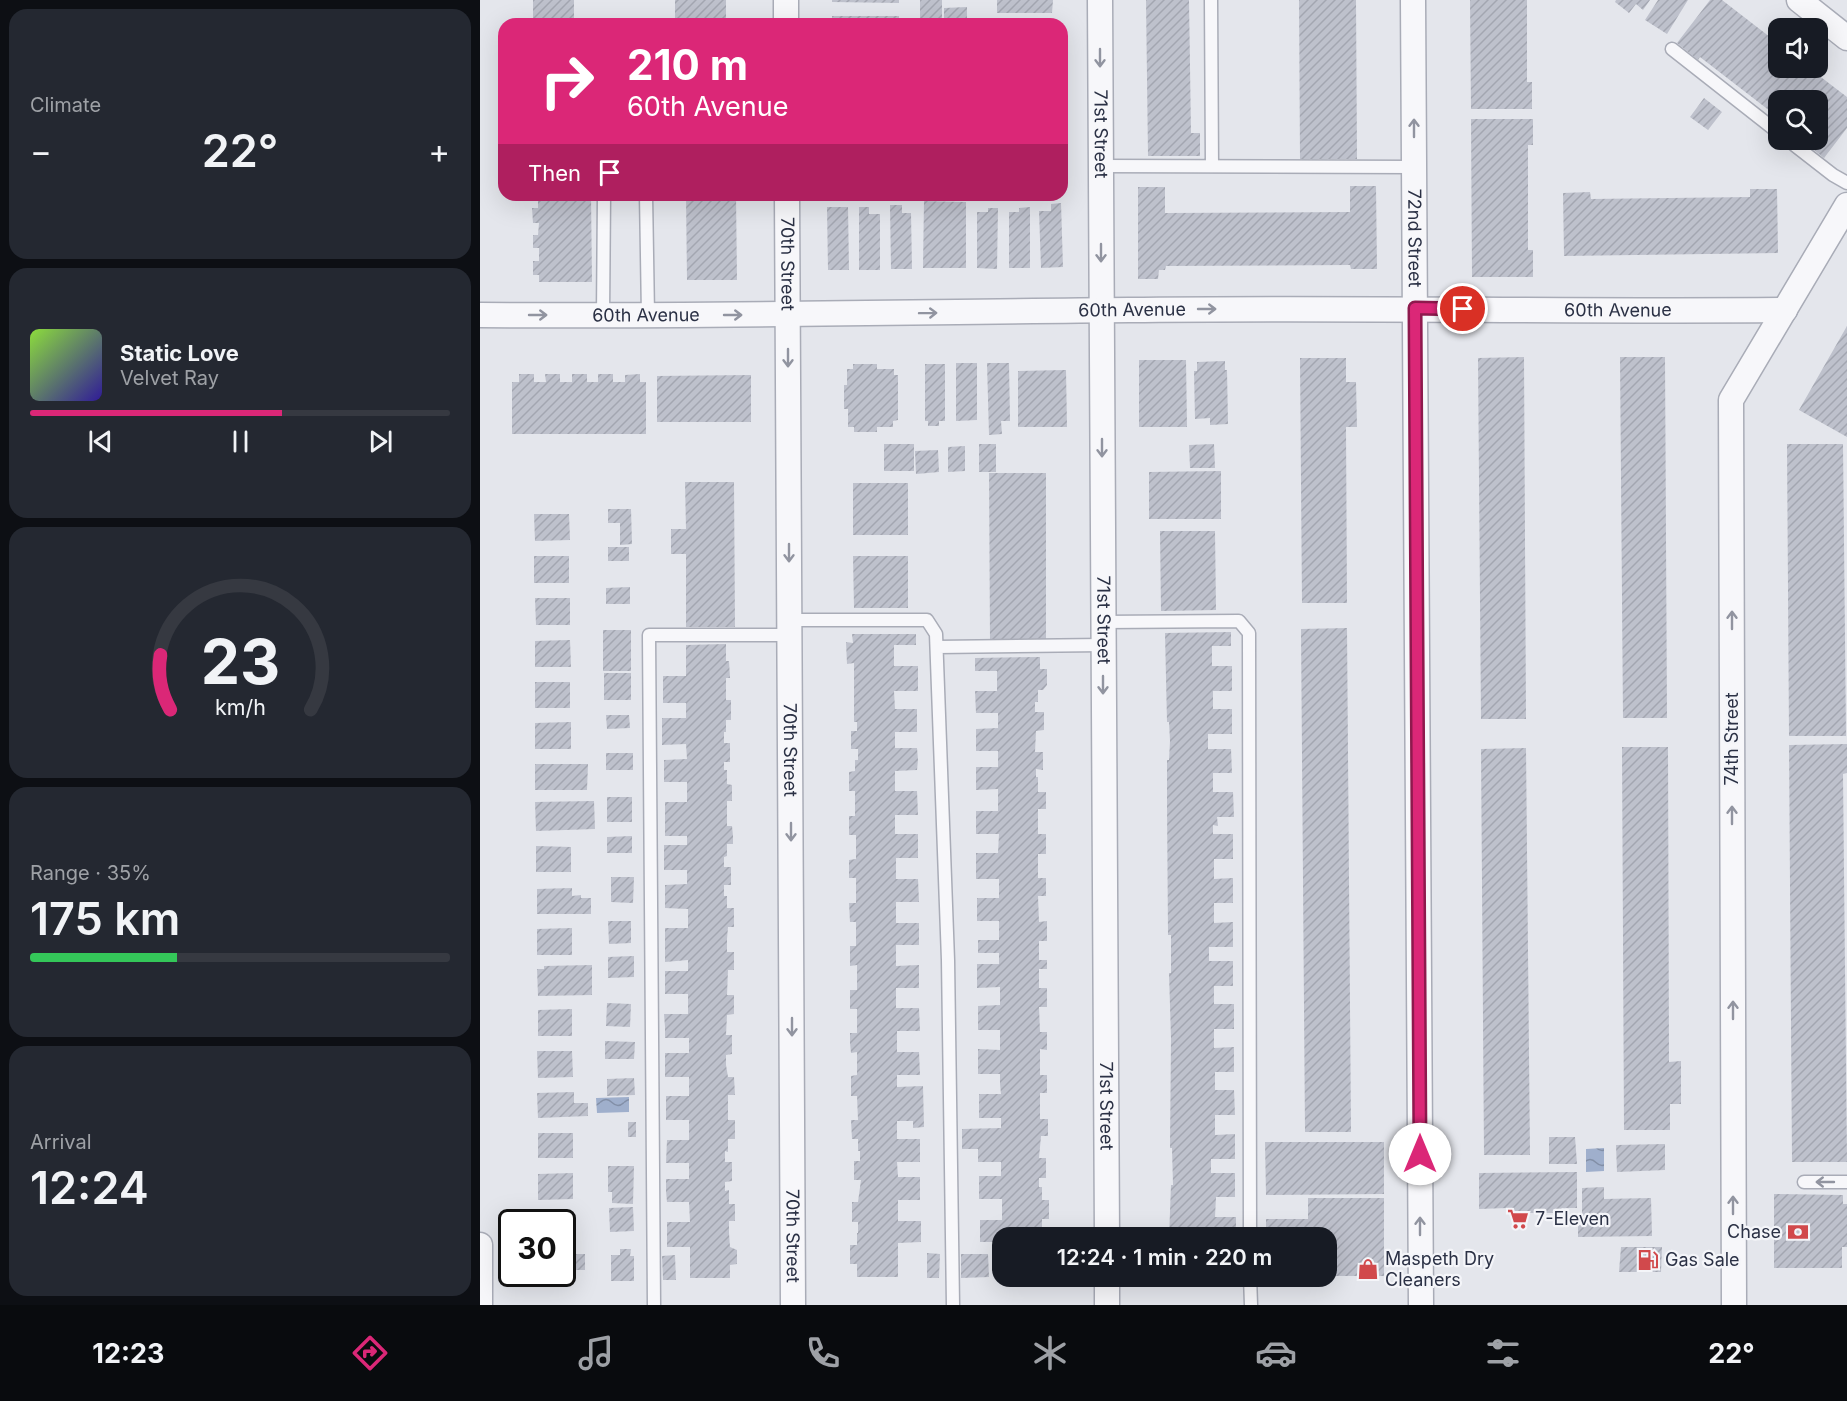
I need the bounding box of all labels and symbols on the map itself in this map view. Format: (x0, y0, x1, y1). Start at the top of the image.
one-way arrow (1094, 48, 1106, 68)
street label: 71st Street (1091, 90, 1112, 179)
one-way arrow (1408, 118, 1420, 138)
street label: 72nd Street (1404, 189, 1426, 288)
street label: 70th Street (777, 217, 799, 311)
one-way arrow (1095, 243, 1107, 263)
pin (1437, 283, 1488, 334)
street label: 60th Avenue (1078, 298, 1186, 321)
street label: 60th Avenue (1564, 299, 1672, 320)
one-way arrow (1197, 303, 1217, 315)
street label: 60th Avenue (592, 304, 700, 325)
one-way arrow (918, 307, 938, 319)
one-way arrow (528, 309, 548, 321)
one-way arrow (723, 309, 743, 321)
one-way arrow (782, 348, 794, 368)
one-way arrow (1096, 438, 1108, 458)
one-way arrow (784, 543, 795, 563)
street label: 71st Street (1093, 576, 1115, 665)
one-way arrow (1726, 610, 1738, 630)
one-way arrow (1097, 675, 1109, 695)
street label: 74th Street (1721, 692, 1742, 786)
street label: 70th Street (780, 703, 801, 797)
one-way arrow (1726, 805, 1738, 825)
one-way arrow (785, 822, 797, 842)
one-way arrow (1727, 1000, 1739, 1020)
one-way arrow (786, 1017, 798, 1037)
street label: 71st Street (1096, 1062, 1118, 1151)
position arrow (1388, 1122, 1452, 1186)
one-way arrow (1816, 1176, 1836, 1188)
street label: 70th Street (782, 1189, 804, 1283)
one-way arrow (1727, 1195, 1739, 1215)
supermarket icon: 7-Eleven (1506, 1207, 1530, 1231)
place label: 7-Eleven (1535, 1208, 1610, 1229)
speed limit sign: 30 (498, 1209, 576, 1287)
one-way arrow (1414, 1216, 1426, 1236)
bank icon: Chase (1786, 1220, 1810, 1244)
place label: Chase (1727, 1221, 1781, 1242)
place label: Maspeth Dry Cleaners (1385, 1248, 1494, 1290)
fuel station icon: Gas Sale (1636, 1248, 1660, 1272)
place label: Gas Sale (1665, 1249, 1740, 1270)
shop icon: Maspeth Dry Cleaners (1356, 1257, 1380, 1281)

